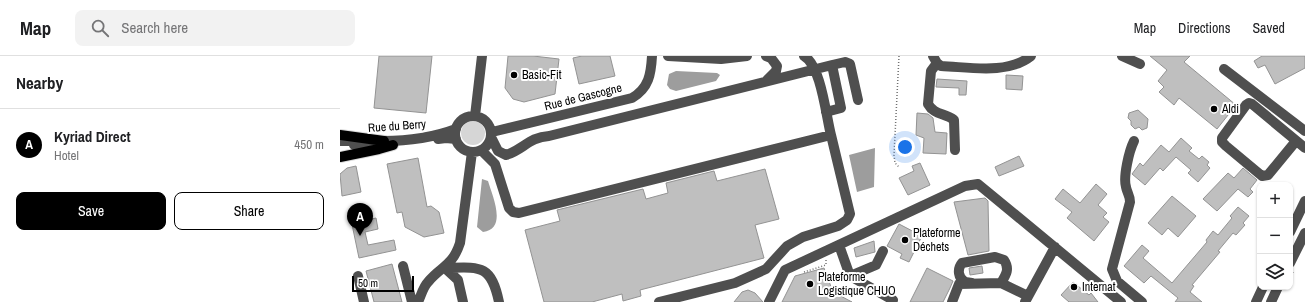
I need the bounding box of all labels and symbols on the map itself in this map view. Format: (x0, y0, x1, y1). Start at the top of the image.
place label: Basic-Fit (522, 67, 562, 83)
marker: Basic-Fit (509, 70, 519, 80)
street label: Rue de Gascogne (543, 80, 623, 114)
place label: Aldi (1221, 101, 1239, 117)
marker: Aldi (1209, 104, 1219, 114)
street label: Rue du Berry (368, 116, 427, 136)
your location (895, 137, 915, 157)
pin: A (347, 203, 373, 236)
place label: Plateforme Déchets (913, 225, 961, 255)
marker: Plateforme Déchets (900, 235, 910, 245)
place label: Plateforme Logistique CHUO (818, 269, 896, 299)
scale bar (352, 274, 414, 293)
marker: Plateforme Logistique CHUO (805, 279, 815, 289)
place label: Internat (1082, 279, 1116, 295)
marker: Internat (1069, 282, 1079, 292)

